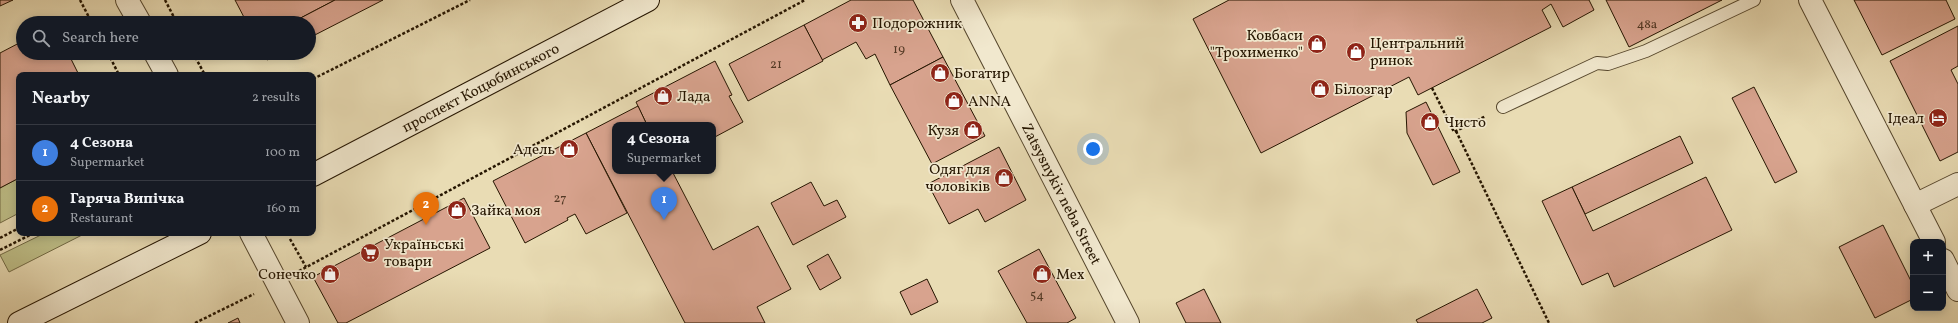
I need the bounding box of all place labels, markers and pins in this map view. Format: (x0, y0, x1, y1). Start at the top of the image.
pharmacy icon: Подорожник (847, 12, 869, 34)
place label: Подорожник (872, 14, 962, 35)
place label: Ковбаси "Трохименко" (1210, 26, 1303, 64)
shop icon: Ковбаси "Трохименко" (1306, 33, 1328, 55)
place label: Центральний ринок (1370, 34, 1464, 72)
shop icon: Центральний ринок (1345, 41, 1367, 63)
shop icon: Богатир (929, 62, 951, 84)
place label: Богатир (954, 64, 1010, 85)
shop icon: Білозгар (1309, 78, 1331, 100)
place label: Білозгар (1334, 80, 1393, 101)
shop icon: Лада (652, 85, 674, 107)
place label: Лада (677, 87, 711, 108)
shop icon: ANNA (943, 90, 965, 112)
place label: ANNA (968, 92, 1012, 113)
hotel icon: Ідеал (1927, 107, 1949, 129)
place label: Ідеал (1887, 109, 1924, 130)
shop icon: Чисто (1419, 111, 1441, 133)
place label: Чисто (1444, 113, 1486, 134)
shop icon: Кузя (962, 119, 984, 141)
place label: Кузя (927, 121, 959, 142)
shop icon: Адель (558, 138, 580, 160)
place label: Адель (513, 140, 555, 161)
place label: Одяг для чоловіків (925, 160, 990, 198)
shop icon: Одяг для чоловіків (993, 167, 1015, 189)
pin: 1 (651, 187, 677, 220)
pin: 2 (413, 192, 439, 225)
shop icon: Зайка моя (446, 199, 468, 221)
place label: Зайка моя (471, 201, 541, 222)
place label: Україньські товари (384, 235, 464, 273)
supermarket icon: Україньські товари (359, 242, 381, 264)
shop icon: Сонечко (319, 263, 341, 285)
shop icon: Мех (1031, 263, 1053, 285)
place label: Сонечко (258, 265, 316, 286)
place label: Мех (1056, 265, 1085, 286)

